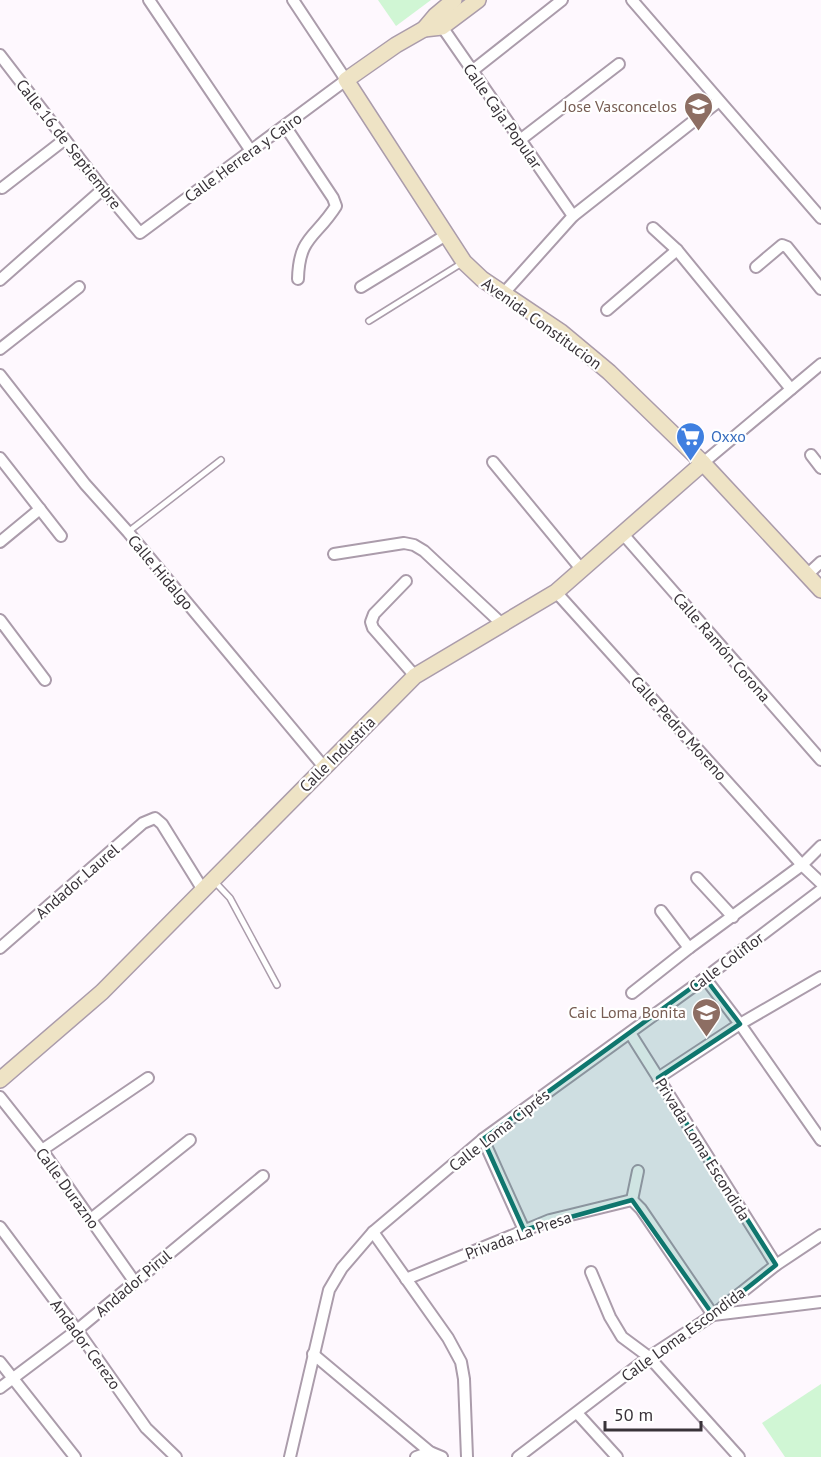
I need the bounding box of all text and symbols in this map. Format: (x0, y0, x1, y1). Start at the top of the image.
street label: Calle Caja Popular (459, 59, 547, 173)
street label: Calle 16 de Septiembre (12, 75, 126, 213)
school or university icon: Jose Vasconcelos (682, 90, 714, 132)
place label: Jose Vasconcelos (562, 96, 677, 116)
street label: Calle Herrera y Cairo (180, 108, 306, 206)
street label: Avenida Constitucion (478, 273, 606, 373)
supermarket icon: Oxxo (674, 420, 706, 462)
place label: Oxxo (711, 426, 746, 446)
street label: Calle Hidalgo (124, 530, 198, 614)
street label: Calle Ramón Corona (669, 588, 775, 706)
street label: Calle Pedro Moreno (627, 671, 731, 785)
street label: Calle Industria (295, 712, 379, 796)
street label: Andador Laurel (31, 839, 123, 923)
street label: Calle Coliflor (685, 927, 768, 996)
school or university icon: Caic Loma Bonita (691, 996, 723, 1038)
place label: Caic Loma Bonita (568, 1002, 686, 1022)
street label: Privada Loma Escondida (651, 1074, 755, 1224)
street label: Calle Loma Ciprés (445, 1084, 553, 1175)
street label: Calle Durazno (32, 1143, 104, 1233)
street label: Privada La Presa (462, 1207, 574, 1263)
street label: Andador Pirul (91, 1245, 175, 1321)
street label: Calle Loma Escondida (617, 1282, 749, 1386)
street label: Andador Cerezo (46, 1295, 126, 1393)
scale bar (605, 1394, 701, 1432)
text: 50 m (614, 1403, 653, 1426)

